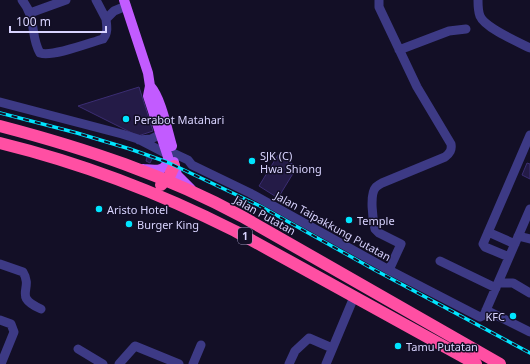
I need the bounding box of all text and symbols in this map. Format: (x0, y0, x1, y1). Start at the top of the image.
scale bar (10, 8, 106, 34)
text: 100 m (16, 13, 51, 30)
place label: Perabot Matahari (134, 112, 224, 127)
marker: Perabot Matahari (121, 114, 131, 124)
place label: SJK (C) Hwa Shiong (260, 148, 322, 176)
marker: SJK (C) Hwa Shiong (247, 156, 257, 166)
street label: Jalan Taipakkung Putatan (271, 187, 394, 264)
street label: Jalan Putatan (231, 191, 299, 238)
place label: Aristo Hotel (107, 202, 168, 217)
marker: Aristo Hotel (94, 204, 104, 214)
place label: Temple (357, 213, 395, 228)
marker: Temple (344, 215, 354, 225)
place label: Burger King (137, 217, 199, 232)
marker: Burger King (124, 219, 134, 229)
road number: 1 (238, 228, 252, 244)
place label: KFC (486, 309, 505, 324)
marker: KFC (508, 311, 518, 321)
place label: Tamu Putatan (406, 339, 478, 354)
marker: Tamu Putatan (393, 341, 403, 351)

